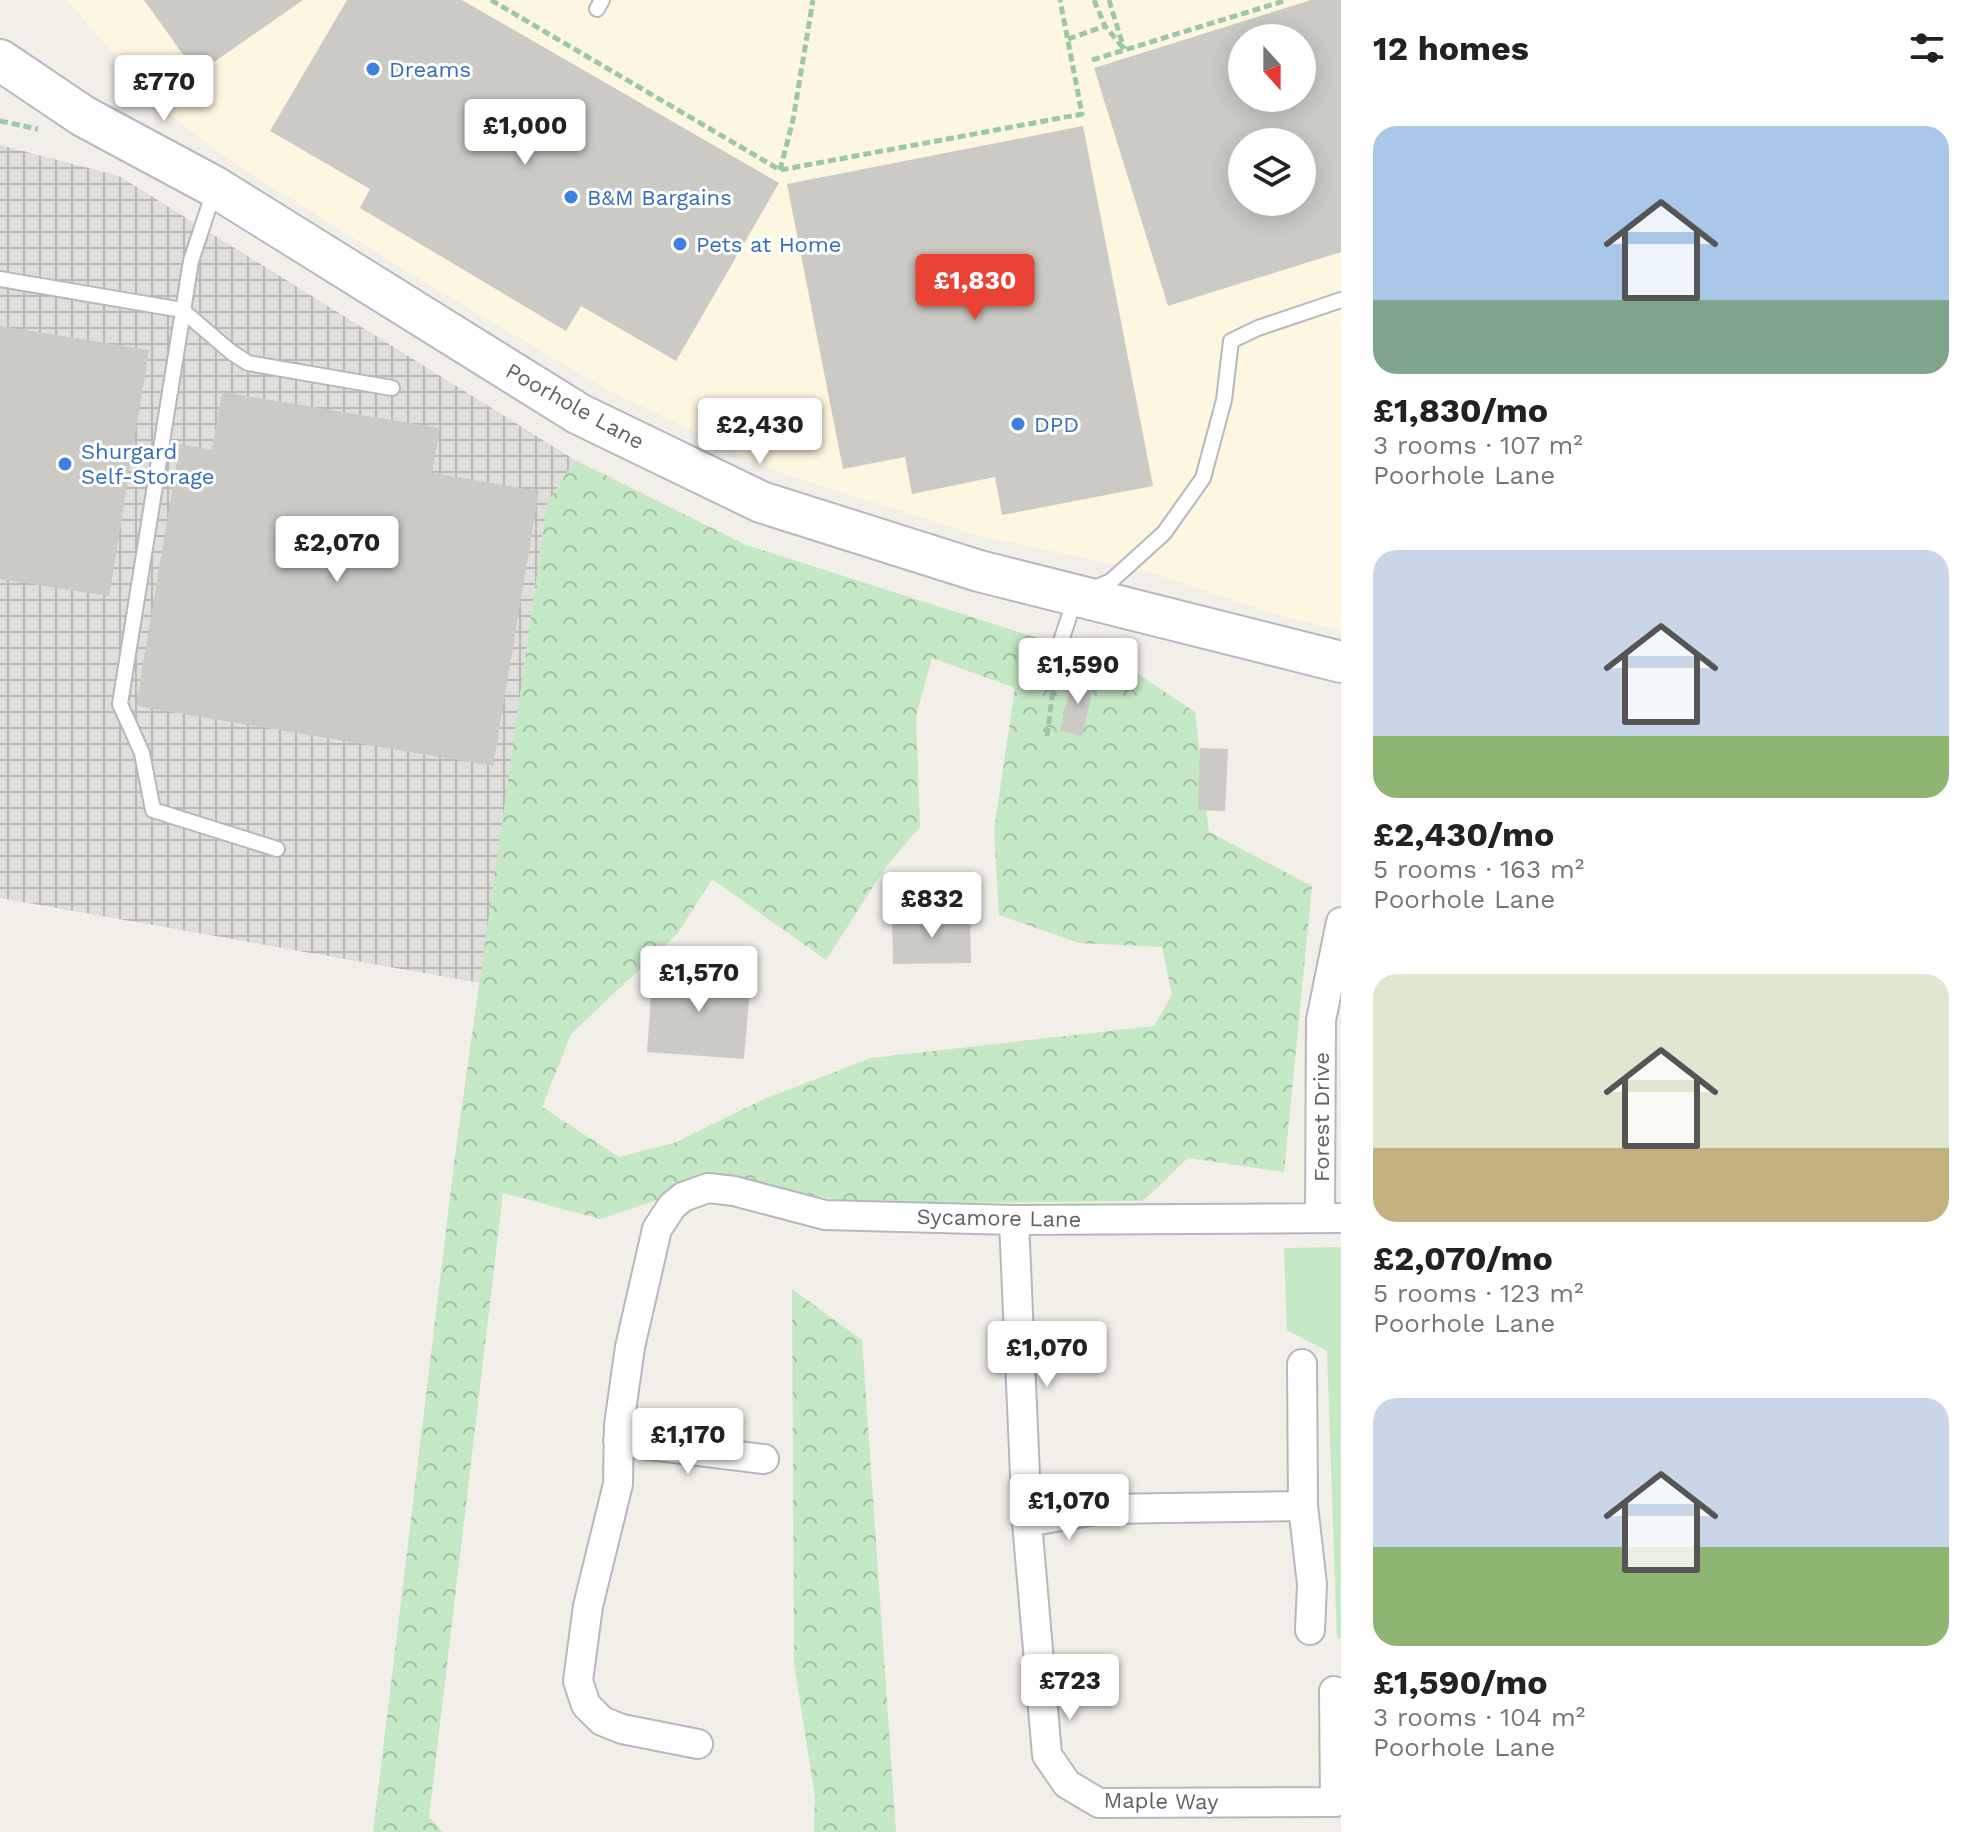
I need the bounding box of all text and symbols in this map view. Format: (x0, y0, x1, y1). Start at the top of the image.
north arrow (1228, 24, 1316, 112)
map controls (1228, 24, 1316, 216)
icon: filters (1905, 26, 1949, 70)
text: 12 homes (1373, 28, 1529, 68)
pin: £770 (117, 55, 211, 123)
place label: Dreams (389, 57, 471, 82)
marker: Dreams (364, 60, 382, 78)
text: £770 (132, 66, 196, 96)
pin: £1,000 (460, 99, 590, 167)
text: £1,000 (483, 110, 567, 140)
button: layers (1228, 128, 1316, 216)
icon: home (1589, 178, 1733, 322)
place label: B&M Bargains (587, 185, 732, 210)
marker: B&M Bargains (562, 188, 580, 206)
place label: Pets at Home (696, 232, 841, 257)
marker: Pets at Home (671, 235, 689, 253)
pin: £1,830 (910, 254, 1040, 322)
text: £1,830 (933, 265, 1017, 295)
street label: Poorhole Lane (501, 358, 649, 454)
text: £1,830/mo (1373, 390, 1548, 430)
pin: £2,430 (695, 398, 825, 466)
text: £2,430 (716, 409, 804, 439)
place label: DPD (1034, 412, 1079, 437)
marker: DPD (1009, 415, 1027, 433)
text: 3 rooms · 107 m² (1373, 430, 1583, 460)
place label: Shurgard Self-Storage (81, 439, 215, 489)
marker: Shurgard Self-Storage (56, 455, 74, 473)
text: Poorhole Lane (1373, 460, 1555, 490)
pin: £2,070 (272, 516, 402, 584)
text: £2,070 (294, 527, 380, 557)
icon: home (1589, 602, 1733, 746)
pin: £1,590 (1013, 638, 1143, 706)
text: £1,590 (1037, 649, 1119, 679)
text: £2,430/mo (1373, 814, 1554, 854)
text: 5 rooms · 163 m² (1373, 854, 1584, 884)
pin: £832 (885, 872, 979, 940)
text: £832 (900, 883, 964, 913)
text: Poorhole Lane (1373, 884, 1555, 914)
pin: £1,570 (634, 946, 764, 1014)
text: £1,570 (658, 957, 740, 987)
icon: home (1589, 1026, 1733, 1170)
street label: Forest Drive (1309, 1052, 1334, 1182)
street label: Sycamore Lane (917, 1204, 1081, 1232)
text: £2,070/mo (1373, 1238, 1553, 1278)
text: 5 rooms · 123 m² (1373, 1278, 1584, 1308)
text: Poorhole Lane (1373, 1308, 1555, 1338)
pin: £1,070 (982, 1321, 1112, 1389)
text: £1,070 (1006, 1332, 1088, 1362)
pin: £1,170 (623, 1408, 753, 1476)
text: £1,170 (650, 1419, 726, 1449)
icon: home (1589, 1450, 1733, 1594)
pin: £1,070 (1004, 1474, 1134, 1542)
text: £1,070 (1028, 1485, 1110, 1515)
pin: £723 (1023, 1654, 1117, 1722)
text: £1,590/mo (1373, 1662, 1548, 1702)
text: £723 (1039, 1665, 1101, 1695)
text: 3 rooms · 104 m² (1373, 1702, 1585, 1732)
text: Poorhole Lane (1373, 1732, 1555, 1762)
street label: Maple Way (1103, 1788, 1219, 1815)

